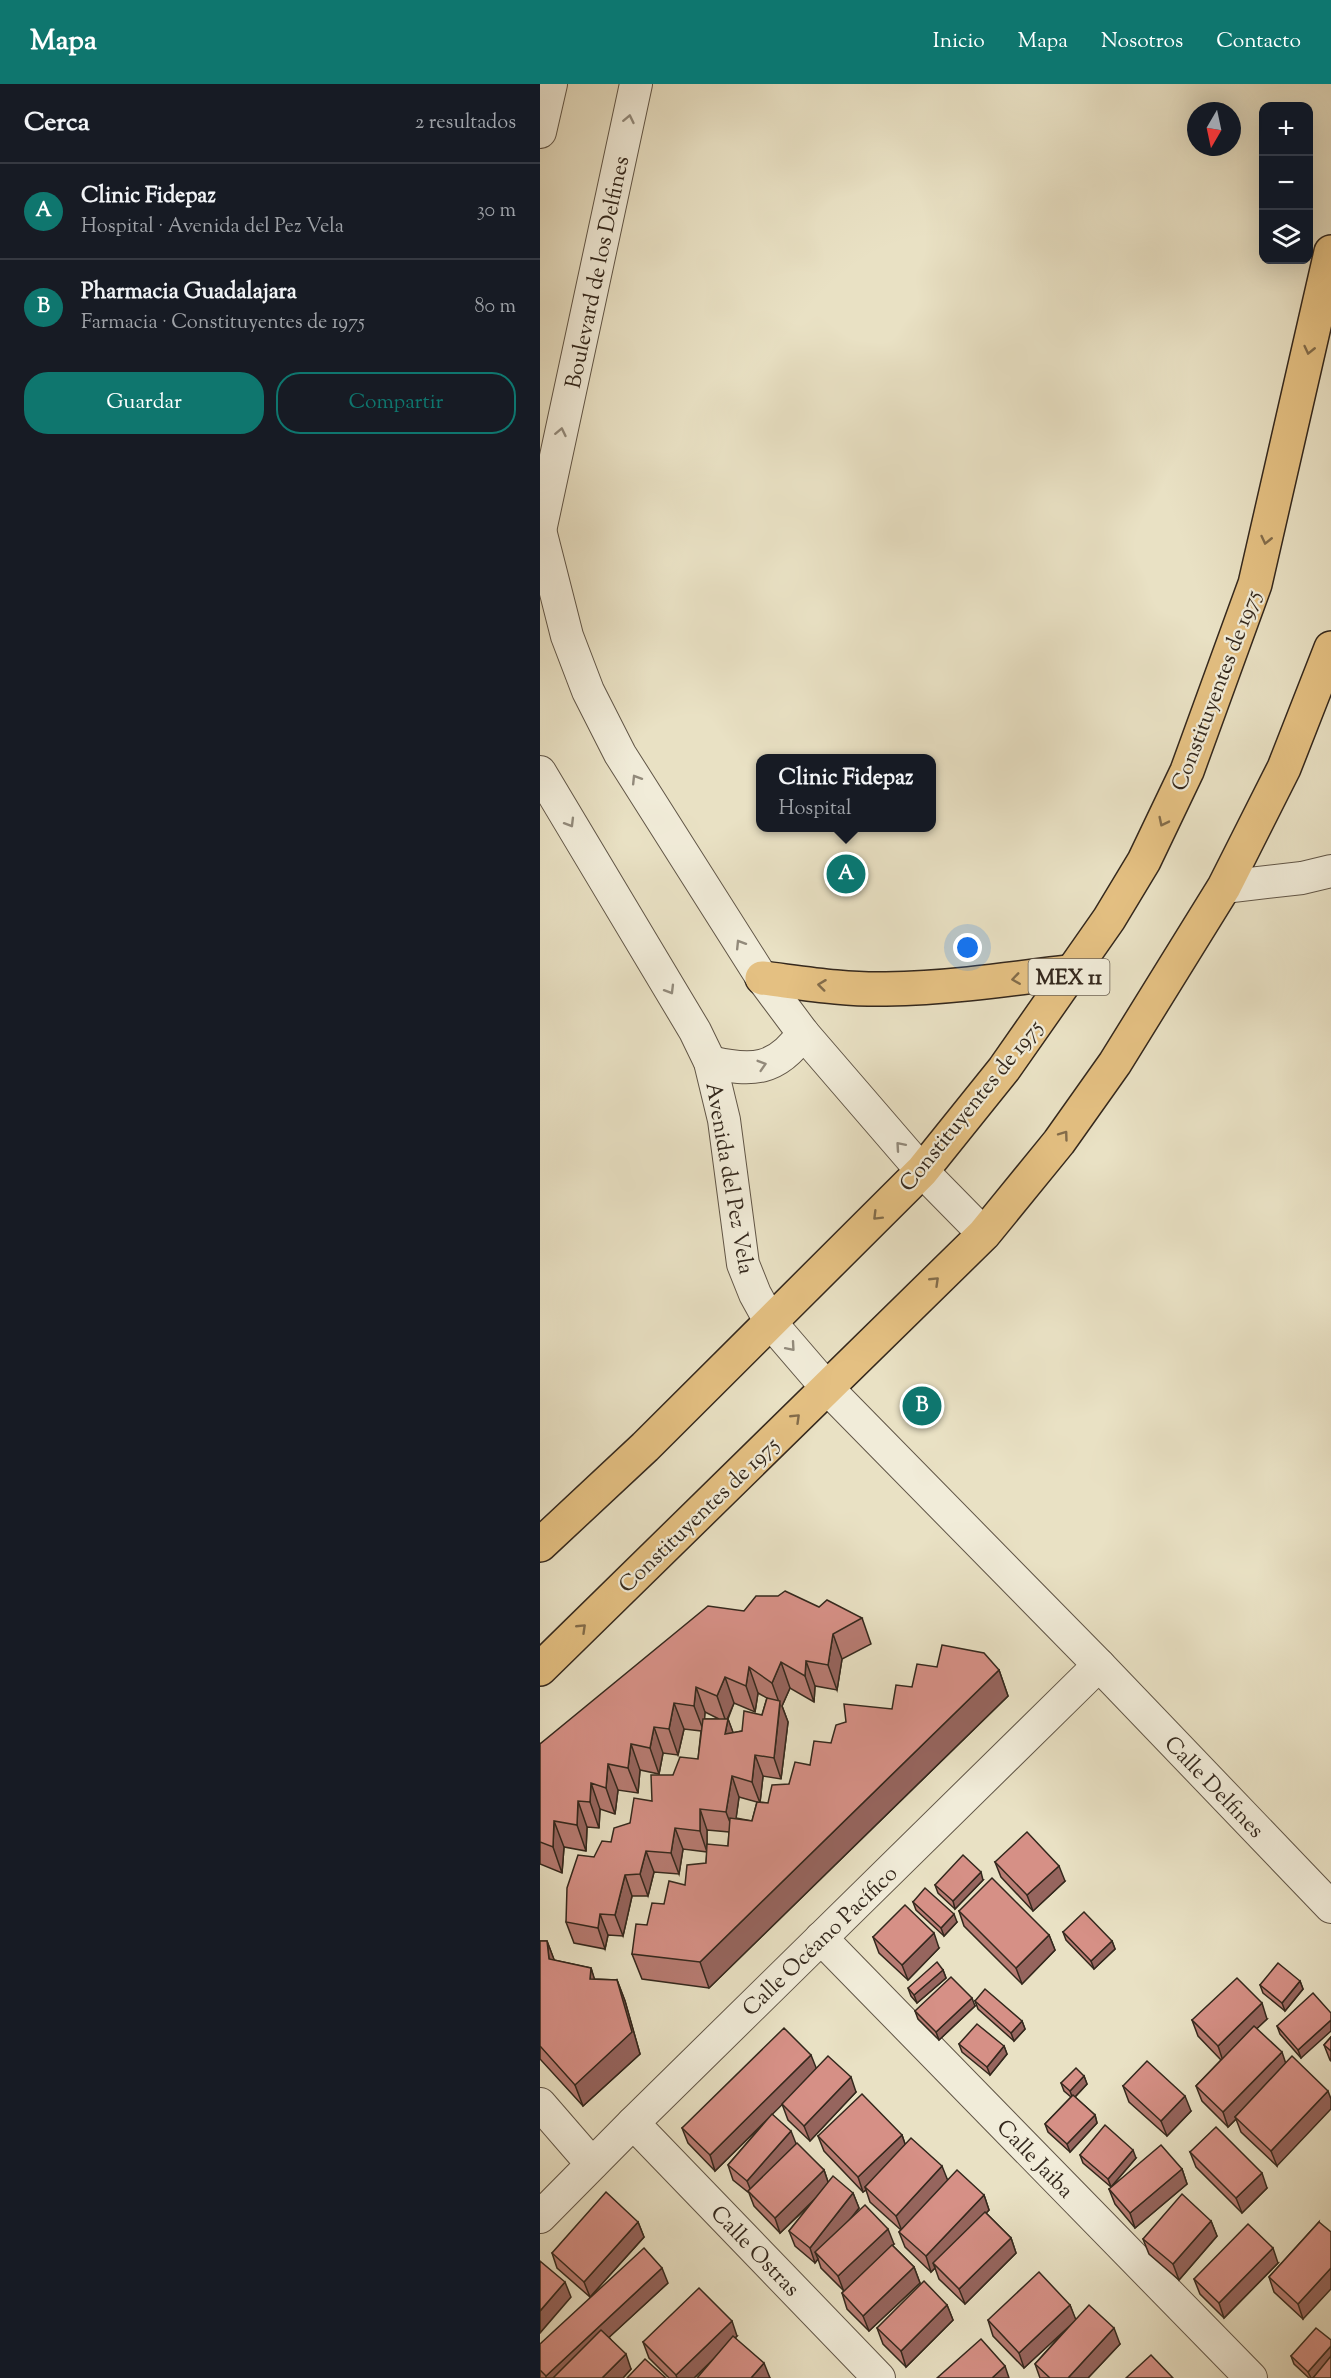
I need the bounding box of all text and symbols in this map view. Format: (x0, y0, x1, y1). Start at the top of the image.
text: Mapa (30, 22, 97, 62)
text: Inicio (933, 27, 985, 57)
text: Mapa (1018, 27, 1068, 57)
text: Nosotros (1101, 27, 1183, 57)
text: Contacto (1216, 27, 1301, 57)
north arrow (1187, 102, 1241, 156)
map controls (1259, 102, 1313, 264)
button: + (1259, 102, 1313, 156)
text: Cerca (24, 105, 90, 142)
text: 2 resultados (415, 109, 516, 138)
one-way arrow (621, 114, 634, 124)
street label: Boulevard de los Delfines (559, 153, 639, 392)
button: − (1259, 156, 1313, 210)
text: Clinic Fidepaz (81, 181, 216, 213)
text: A (35, 197, 52, 226)
text: 30 m (477, 197, 516, 226)
button: layers (1259, 210, 1313, 264)
text: Hospital · Avenida del Pez Vela (81, 213, 344, 242)
text: Pharmacia Guadalajara (81, 277, 297, 309)
text: B (37, 293, 50, 322)
text: 80 m (475, 293, 516, 322)
text: Farmacia · Constituyentes de 1975 (81, 309, 365, 338)
one-way arrow (1303, 345, 1316, 355)
button: Guardar (24, 372, 264, 434)
button: Compartir (276, 372, 516, 434)
one-way arrow (554, 428, 567, 438)
one-way arrow (1260, 535, 1273, 545)
street label: Constituyentes de 1975 (1165, 585, 1271, 796)
popup (756, 754, 936, 832)
text: Clinic Fidepaz (779, 763, 913, 795)
one-way arrow (631, 775, 643, 785)
text: Hospital (779, 795, 852, 824)
one-way arrow (1159, 815, 1171, 826)
one-way arrow (563, 817, 574, 827)
pin: A (826, 852, 866, 896)
your location (953, 933, 982, 962)
one-way arrow (736, 940, 748, 950)
road number: MEX 11 (1028, 959, 1110, 995)
one-way arrow (1011, 972, 1020, 984)
one-way arrow (817, 979, 826, 992)
one-way arrow (663, 984, 675, 994)
street label: Constituyentes de 1975 (893, 1014, 1052, 1200)
one-way arrow (756, 1060, 767, 1072)
street label: Avenida del Pez Vela (695, 1080, 761, 1277)
one-way arrow (1057, 1131, 1068, 1142)
one-way arrow (897, 1142, 908, 1153)
one-way arrow (873, 1208, 884, 1219)
one-way arrow (928, 1278, 939, 1289)
one-way arrow (784, 1340, 795, 1351)
pin: B (902, 1384, 941, 1428)
one-way arrow (790, 1414, 800, 1425)
street label: Constituyentes de 1975 (612, 1430, 788, 1602)
one-way arrow (575, 1624, 585, 1635)
street label: Calle Delfines (1156, 1730, 1270, 1847)
street label: Calle Océano Pacífico (736, 1859, 906, 2025)
street label: Calle Jaiba (988, 2113, 1080, 2207)
street label: Calle Ostras (702, 2199, 806, 2305)

